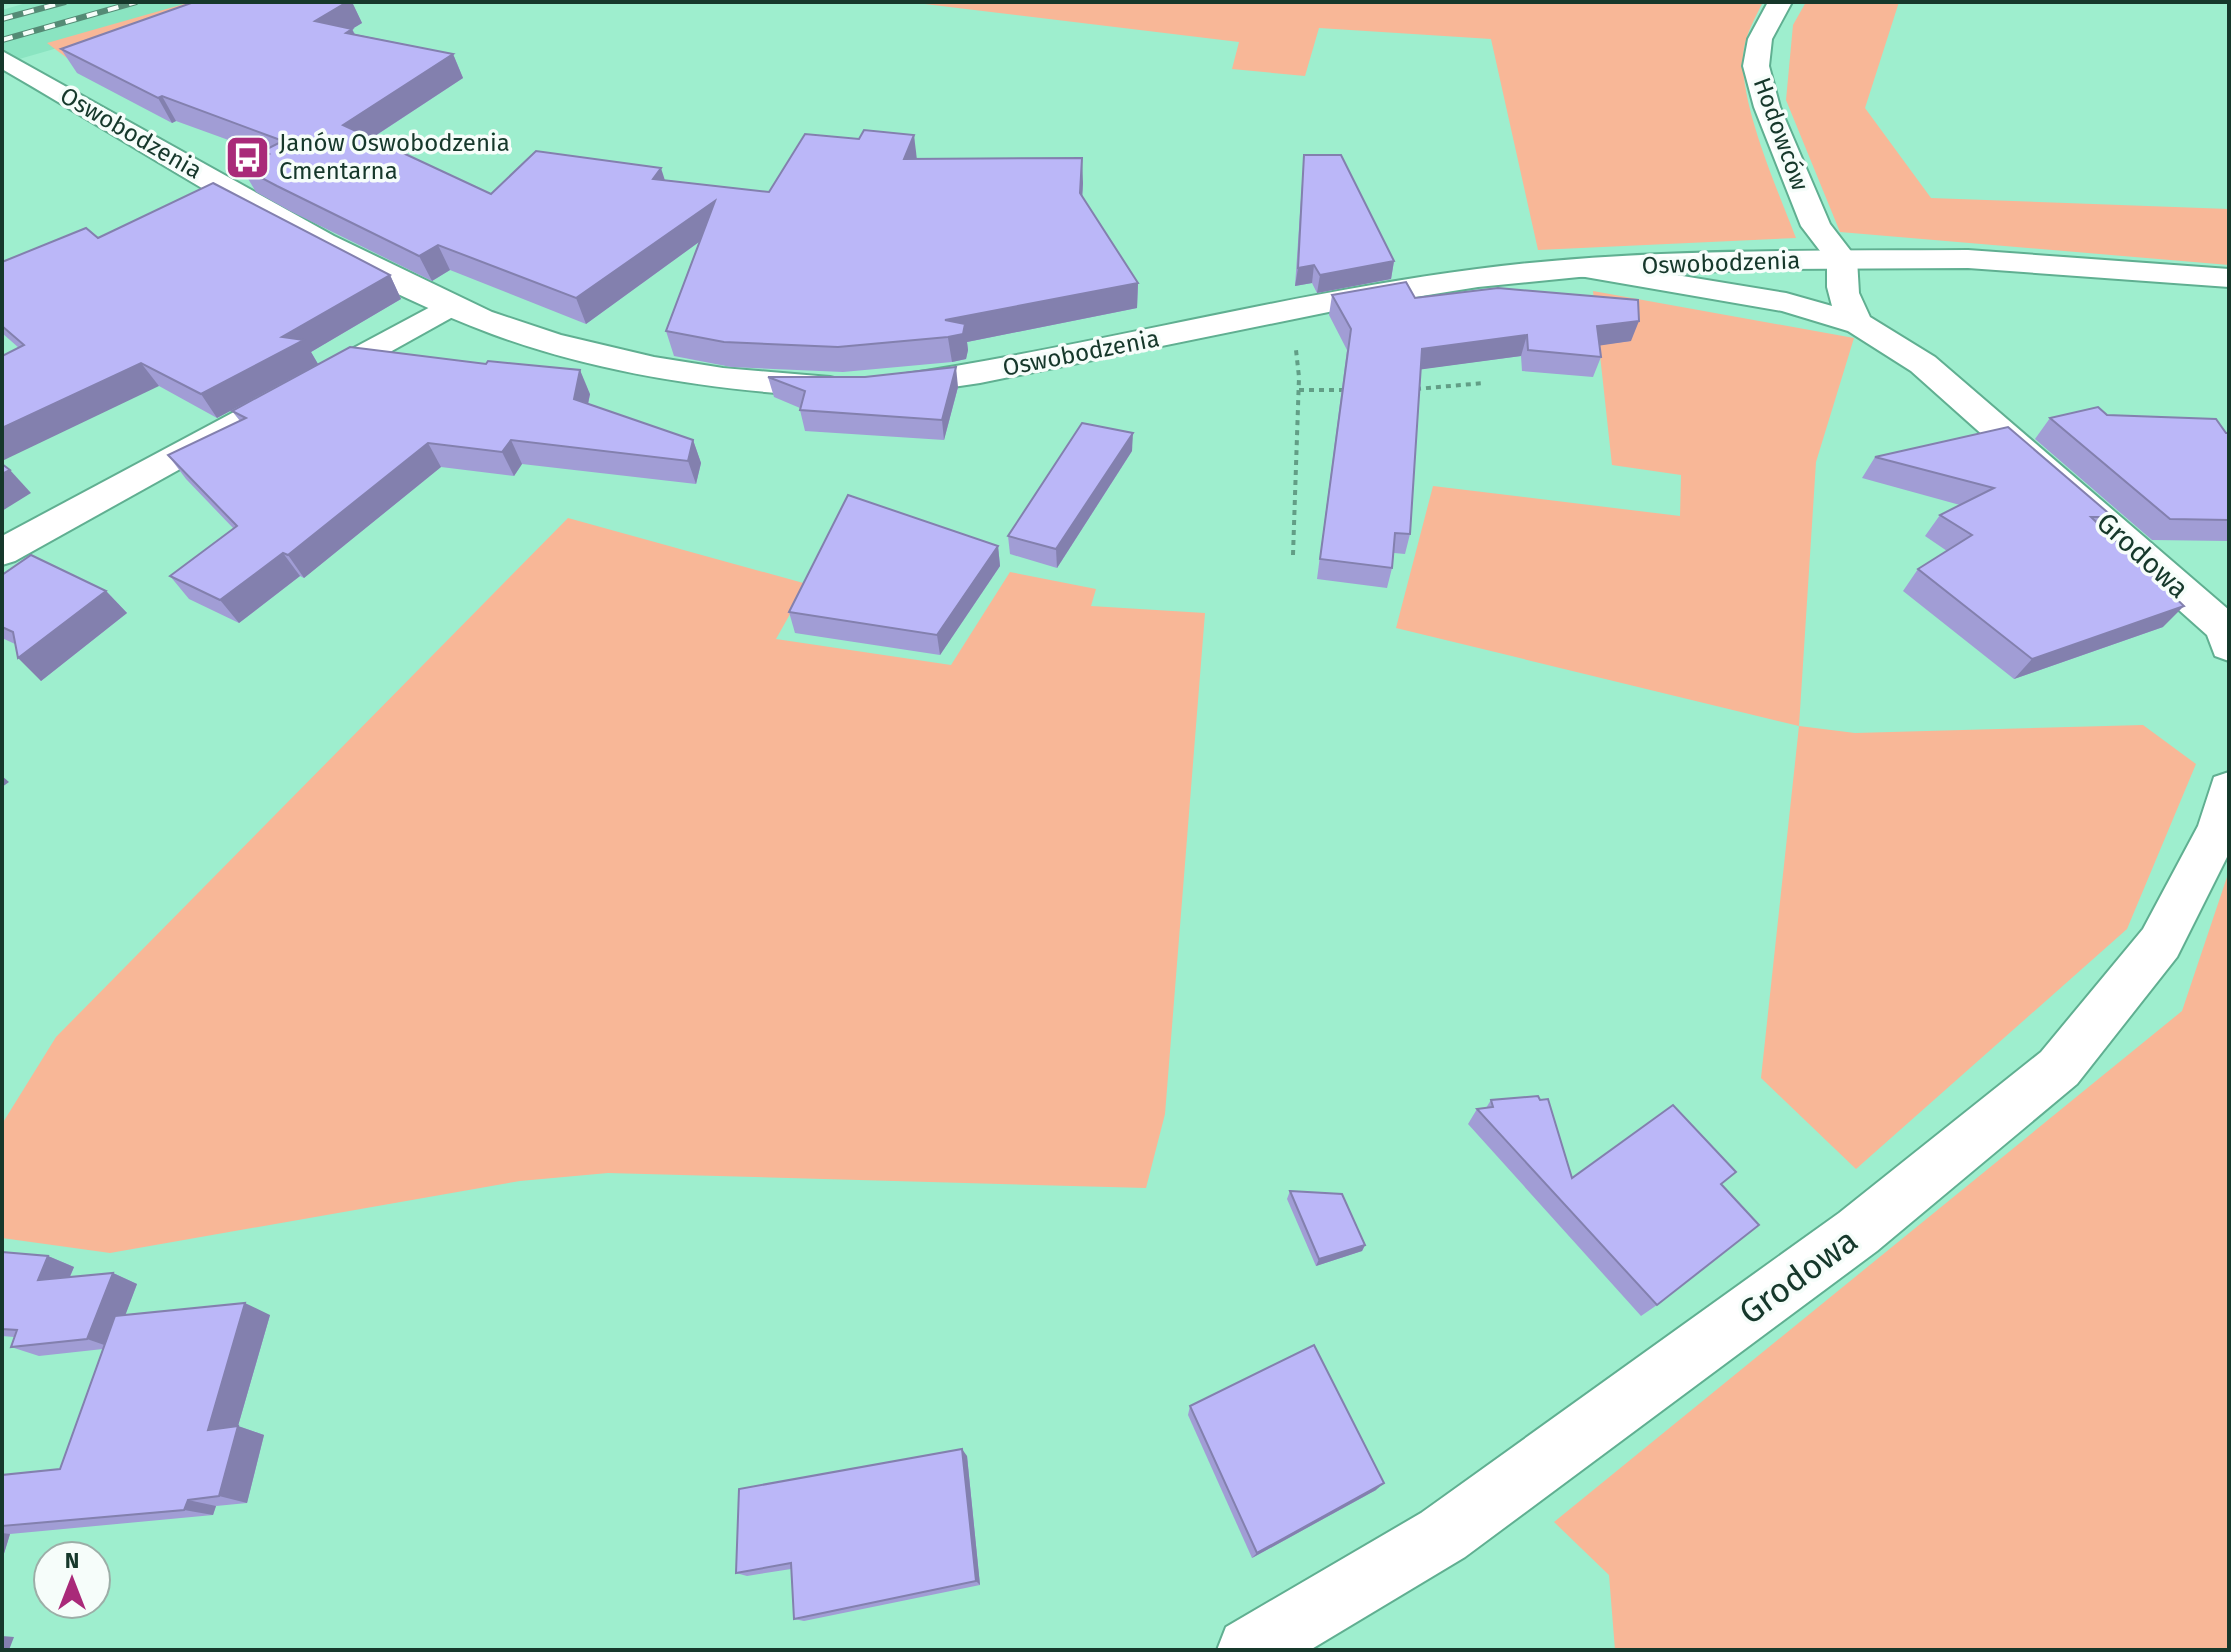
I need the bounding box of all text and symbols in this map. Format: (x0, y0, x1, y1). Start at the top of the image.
street label: Hodowców (1748, 74, 1814, 194)
street label: Oswobodzenia (55, 81, 207, 185)
place label: Janów Oswobodzenia Cmentarna (279, 129, 510, 185)
bus stop icon: Janów Oswobodzenia Cmentarna (224, 133, 272, 181)
street label: Oswobodzenia (1641, 246, 1801, 280)
street label: Oswobodzenia (1000, 324, 1162, 382)
street label: Grodowa (2090, 506, 2195, 605)
street label: Grodowa (1731, 1220, 1865, 1333)
north arrow (32, 1540, 112, 1620)
text: N (65, 1547, 79, 1574)

